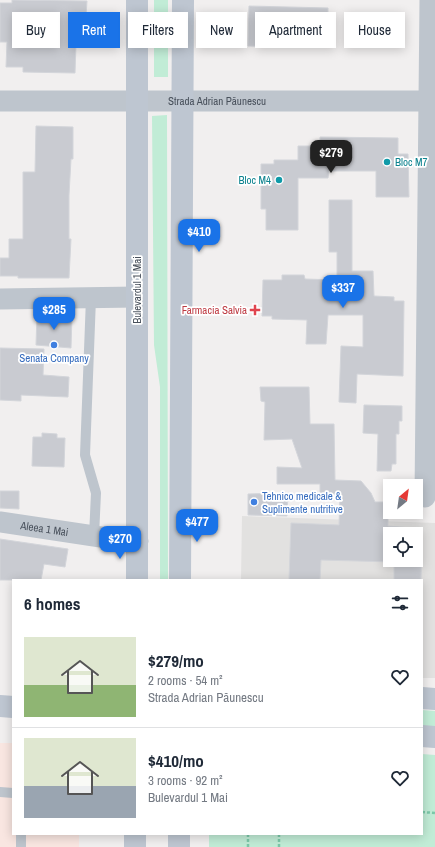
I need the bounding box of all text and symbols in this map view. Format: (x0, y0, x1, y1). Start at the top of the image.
chip: Buy (12, 12, 60, 48)
chip: Rent (68, 12, 120, 48)
chip: Filters (128, 12, 188, 48)
chip: New (196, 12, 247, 48)
chip: Apartment (255, 12, 336, 48)
chip: House (344, 12, 405, 48)
street label: Strada Adrian Păunescu (168, 94, 266, 108)
pin: $279 (307, 140, 355, 174)
text: $279 (319, 144, 343, 161)
place label: Bloc M7 (395, 155, 428, 169)
marker: Bloc M7 (382, 157, 392, 167)
place label: Bloc M4 (238, 173, 271, 187)
marker: Bloc M4 (274, 175, 284, 185)
pin: $410 (175, 219, 223, 253)
text: $410 (187, 223, 211, 240)
street label: Bulevardul 1 Mai (130, 256, 144, 324)
pin: $337 (319, 275, 367, 309)
text: $337 (331, 279, 355, 296)
pin: $285 (30, 297, 78, 331)
text: $285 (42, 301, 66, 318)
place label: Farmacia Salvia (182, 303, 247, 317)
marker: Farmacia Salvia (250, 305, 260, 315)
marker: Senata Company (49, 340, 59, 350)
place label: Senata Company (19, 351, 89, 365)
north arrow (383, 479, 423, 519)
map controls (383, 479, 423, 567)
place label: Tehnico medicale & Suplimente nutritive (262, 489, 343, 516)
marker: Tehnico medicale & Suplimente nutritive (249, 497, 259, 507)
pin: $477 (173, 509, 221, 543)
text: $477 (185, 513, 209, 530)
street label: Aleea 1 Mai (19, 518, 69, 539)
pin: $270 (96, 526, 144, 560)
button: locate (383, 527, 423, 567)
text: $270 (108, 530, 132, 547)
text: 6 homes (24, 592, 81, 615)
icon: filters (389, 592, 411, 614)
text: $279/mo (148, 649, 204, 672)
icon: home (56, 653, 104, 701)
icon: heart (389, 666, 411, 688)
text: 2 rooms · 54 m² (148, 672, 223, 689)
text: Strada Adrian Păunescu (148, 689, 264, 706)
text: $410/mo (148, 749, 204, 772)
icon: home (56, 754, 104, 802)
icon: heart (389, 767, 411, 789)
text: 3 rooms · 92 m² (148, 772, 223, 789)
text: Bulevardul 1 Mai (148, 789, 228, 806)

